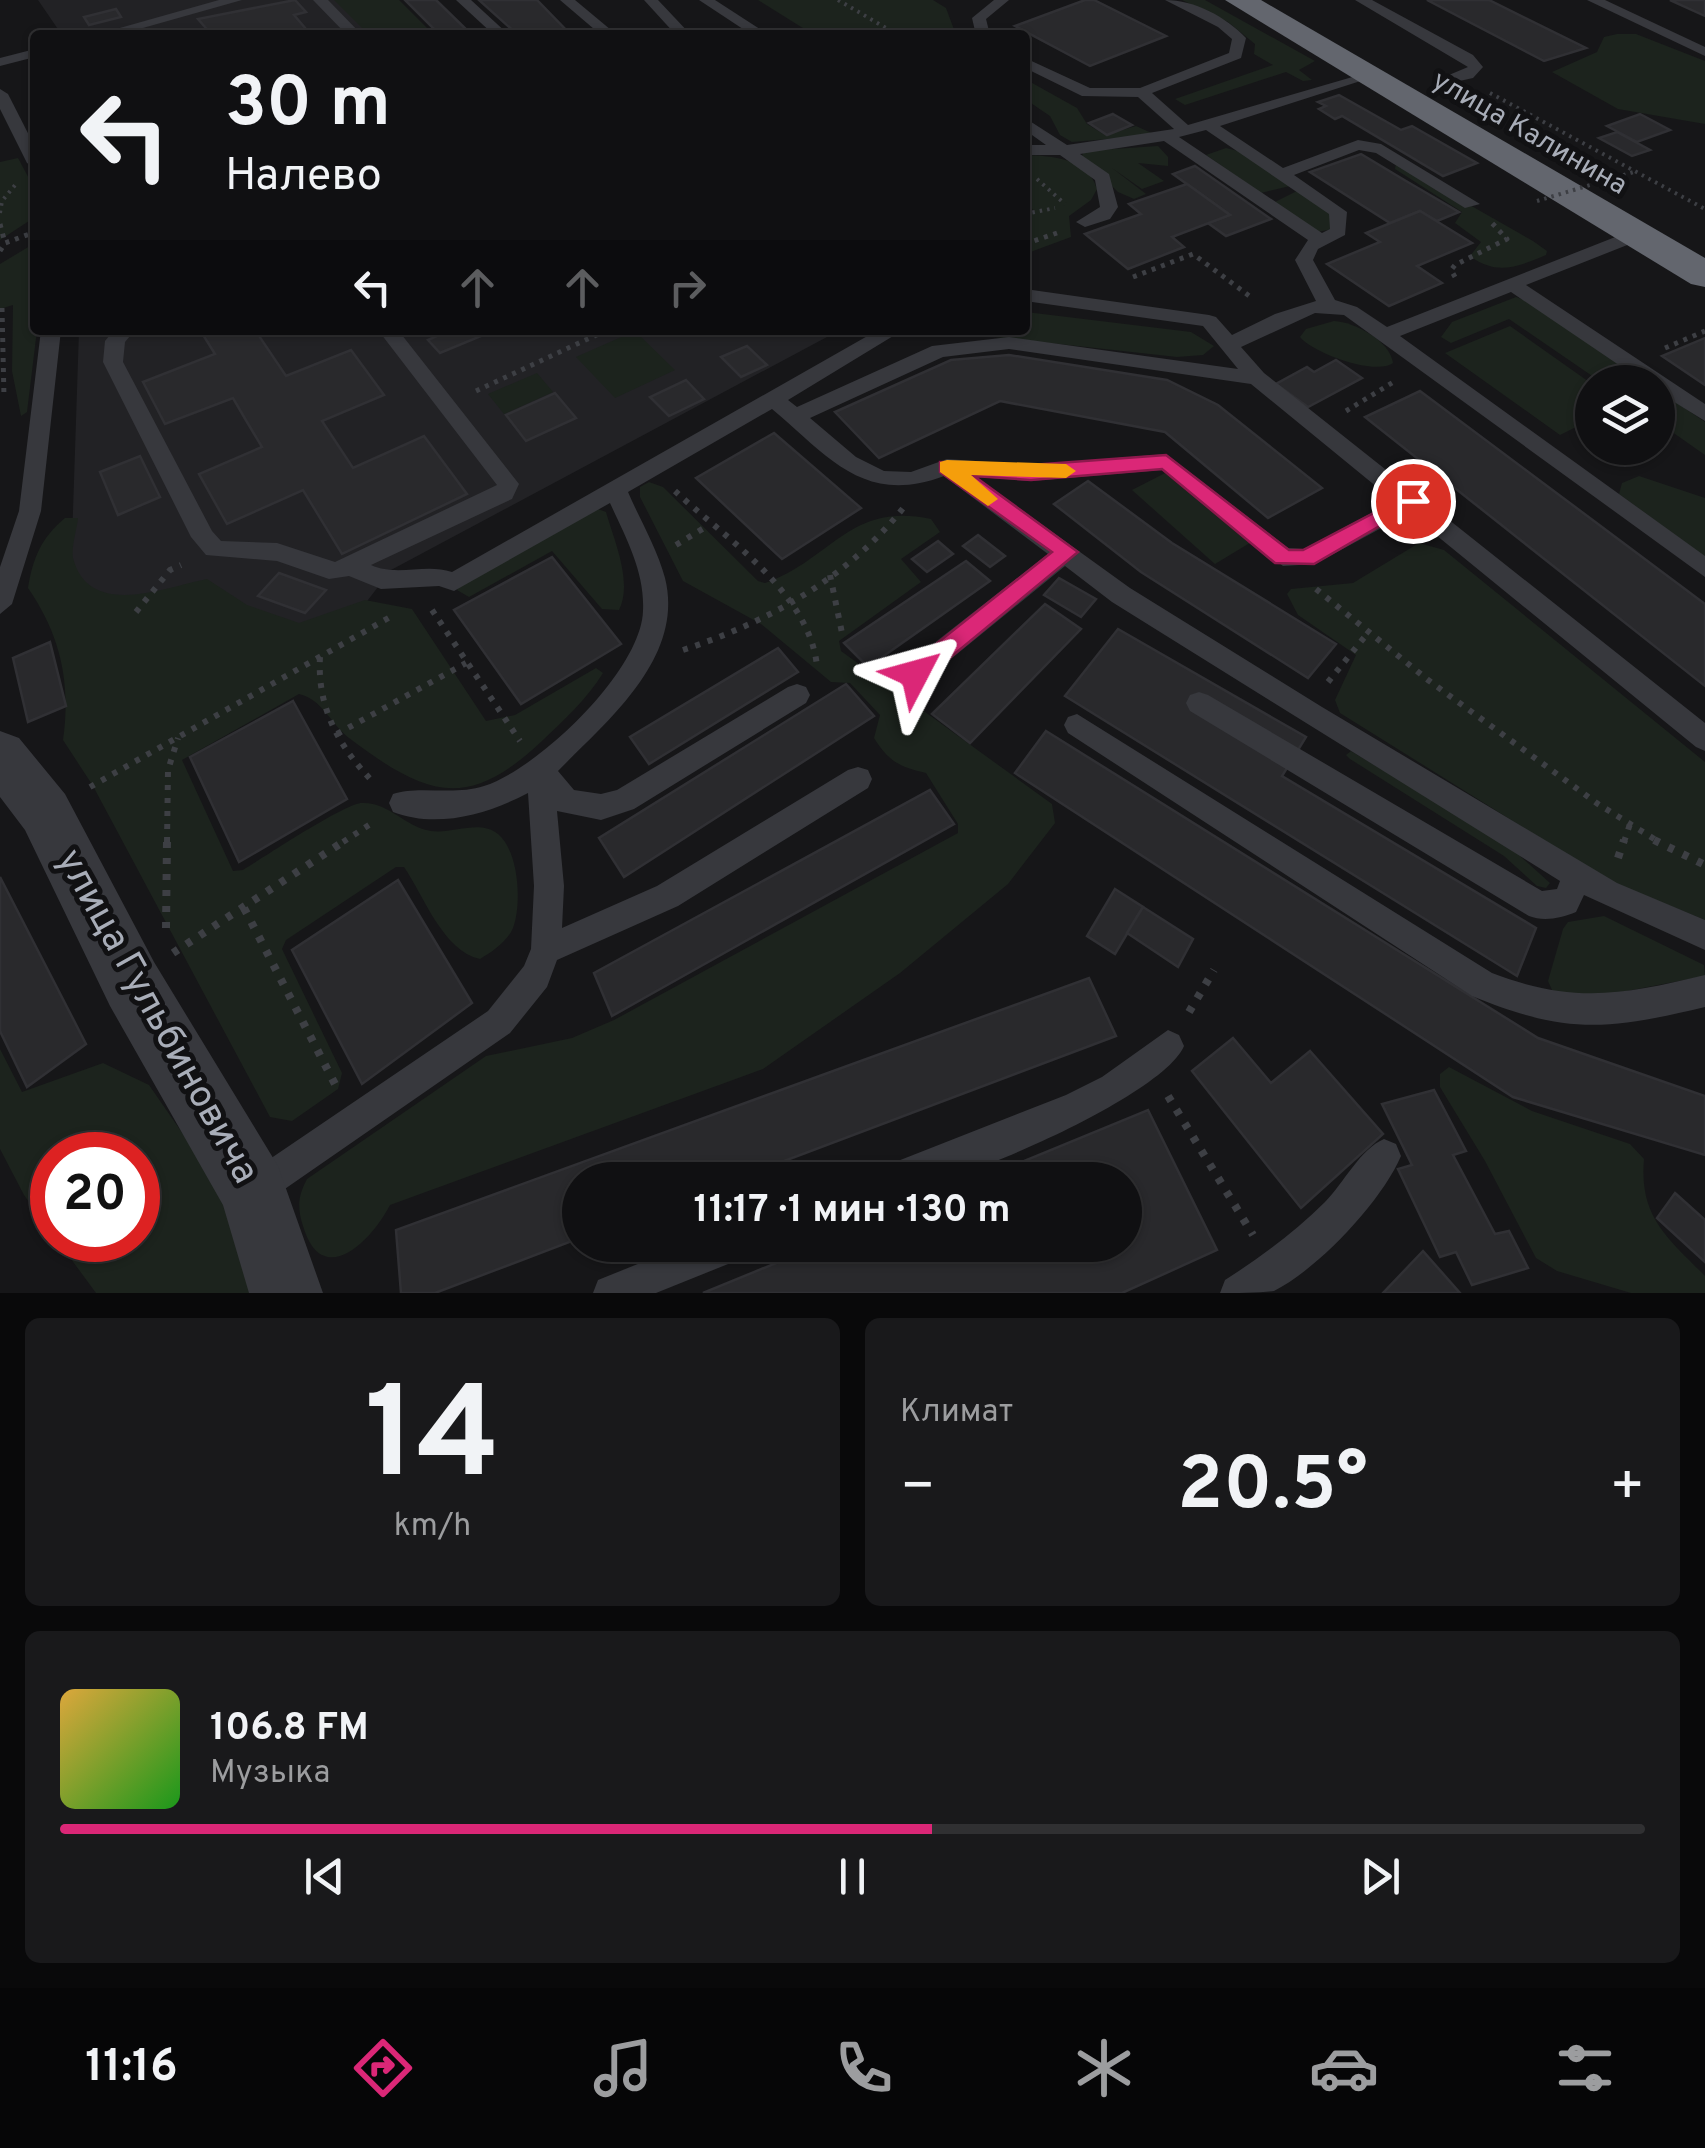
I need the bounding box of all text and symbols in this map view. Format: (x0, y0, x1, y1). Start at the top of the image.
text: 30 m (225, 62, 391, 151)
street label: улица Калинина (1425, 64, 1633, 204)
icon: left (60, 70, 190, 200)
text: Налево (225, 149, 382, 206)
icon: left (345, 260, 400, 315)
icon: ahead (450, 260, 505, 315)
icon: ahead (555, 260, 610, 315)
icon: right (660, 260, 715, 315)
map controls (1575, 365, 1675, 465)
button: layers (1575, 365, 1675, 465)
pin (1371, 459, 1456, 544)
icon: arrive (1386, 474, 1441, 529)
position arrow (863, 622, 967, 726)
street label: улица Гульбиновича (44, 841, 268, 1193)
speed limit sign: 20 (30, 1132, 160, 1262)
text: 11:17 · 1 мин · 130 m (693, 1187, 1011, 1236)
text: 14 (365, 1359, 500, 1524)
text: Климат (900, 1393, 1013, 1433)
text: 20.5° (1177, 1441, 1368, 1536)
text: − (900, 1454, 935, 1524)
text: + (1610, 1454, 1645, 1524)
text: km/h (394, 1507, 471, 1547)
text: 106.8 FM (210, 1705, 369, 1754)
text: Музыка (210, 1754, 330, 1794)
icon: previous (297, 1849, 352, 1904)
icon: pause (825, 1849, 880, 1904)
icon: next (1353, 1849, 1408, 1904)
icon: directions (348, 2033, 418, 2103)
icon: music (588, 2033, 658, 2103)
icon: phone (829, 2033, 899, 2103)
icon: climate (1069, 2033, 1139, 2103)
icon: car (1309, 2033, 1379, 2103)
icon: filters (1550, 2033, 1620, 2103)
text: 11:16 (85, 2040, 178, 2097)

